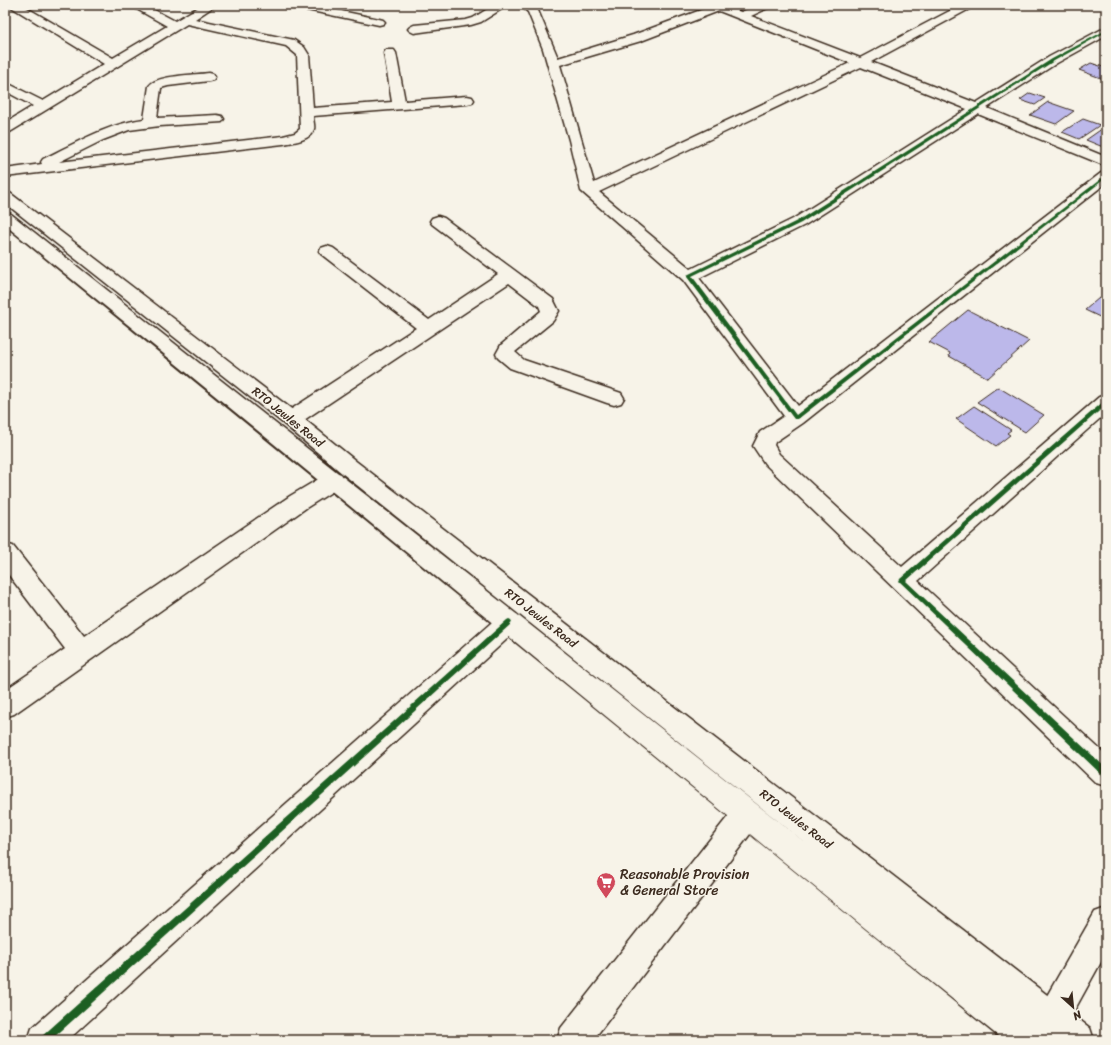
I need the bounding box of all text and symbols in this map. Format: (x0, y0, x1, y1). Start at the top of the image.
street label: RTO Jewles Road (247, 381, 330, 454)
street label: RTO Jewles Road (500, 582, 584, 655)
street label: RTO Jewles Road (755, 783, 839, 856)
place label: Reasonable Provision & General Store (620, 862, 750, 903)
supermarket icon: Reasonable Provision & General Store (595, 871, 617, 899)
north arrow (1053, 987, 1093, 1027)
text: N (1069, 1005, 1086, 1026)

